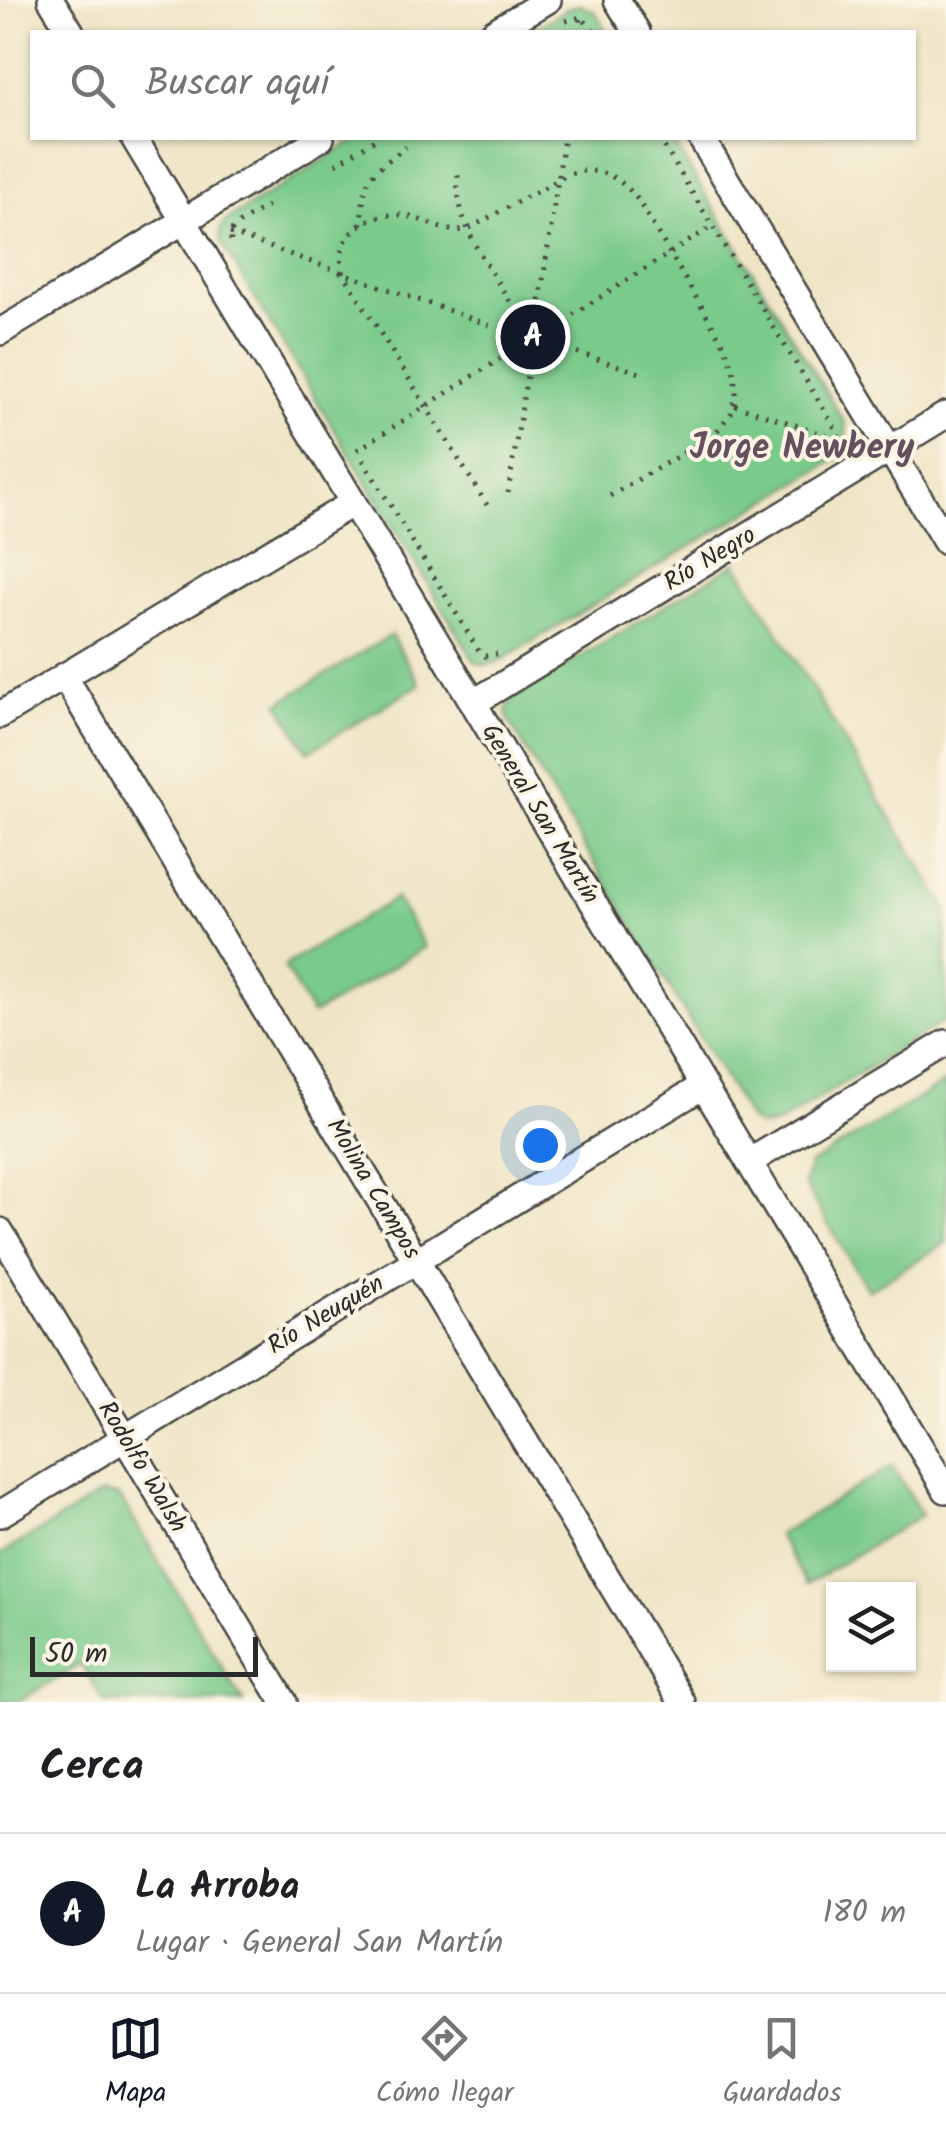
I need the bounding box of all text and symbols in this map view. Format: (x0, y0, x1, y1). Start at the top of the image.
search box (30, 30, 916, 140)
text: Buscar aquí (145, 55, 329, 115)
icon: search (65, 58, 120, 113)
pin: A (500, 300, 566, 374)
district label: Jorge Newbery (690, 421, 915, 477)
street label: Río Negro (656, 516, 764, 602)
street label: General San Martín (470, 716, 610, 912)
street label: Molina Campos (315, 1111, 431, 1268)
your location (515, 1120, 566, 1171)
street label: Río Neuquén (260, 1264, 392, 1366)
street label: Rodolfo Walsh (87, 1393, 197, 1541)
map controls (826, 1582, 916, 1672)
button: layers (826, 1582, 916, 1672)
scale bar (30, 1632, 258, 1676)
text: 50 m (45, 1632, 108, 1677)
text: Cerca (40, 1734, 144, 1801)
text: La Arroba (135, 1858, 299, 1918)
text: A (62, 1888, 83, 1939)
text: 180 m (822, 1888, 906, 1939)
text: Lugar · General San Martín (135, 1918, 503, 1969)
tab: Mapa (105, 2011, 166, 2116)
tab: Cómo llegar (376, 2011, 513, 2116)
tab: Guardados (723, 2011, 841, 2116)

